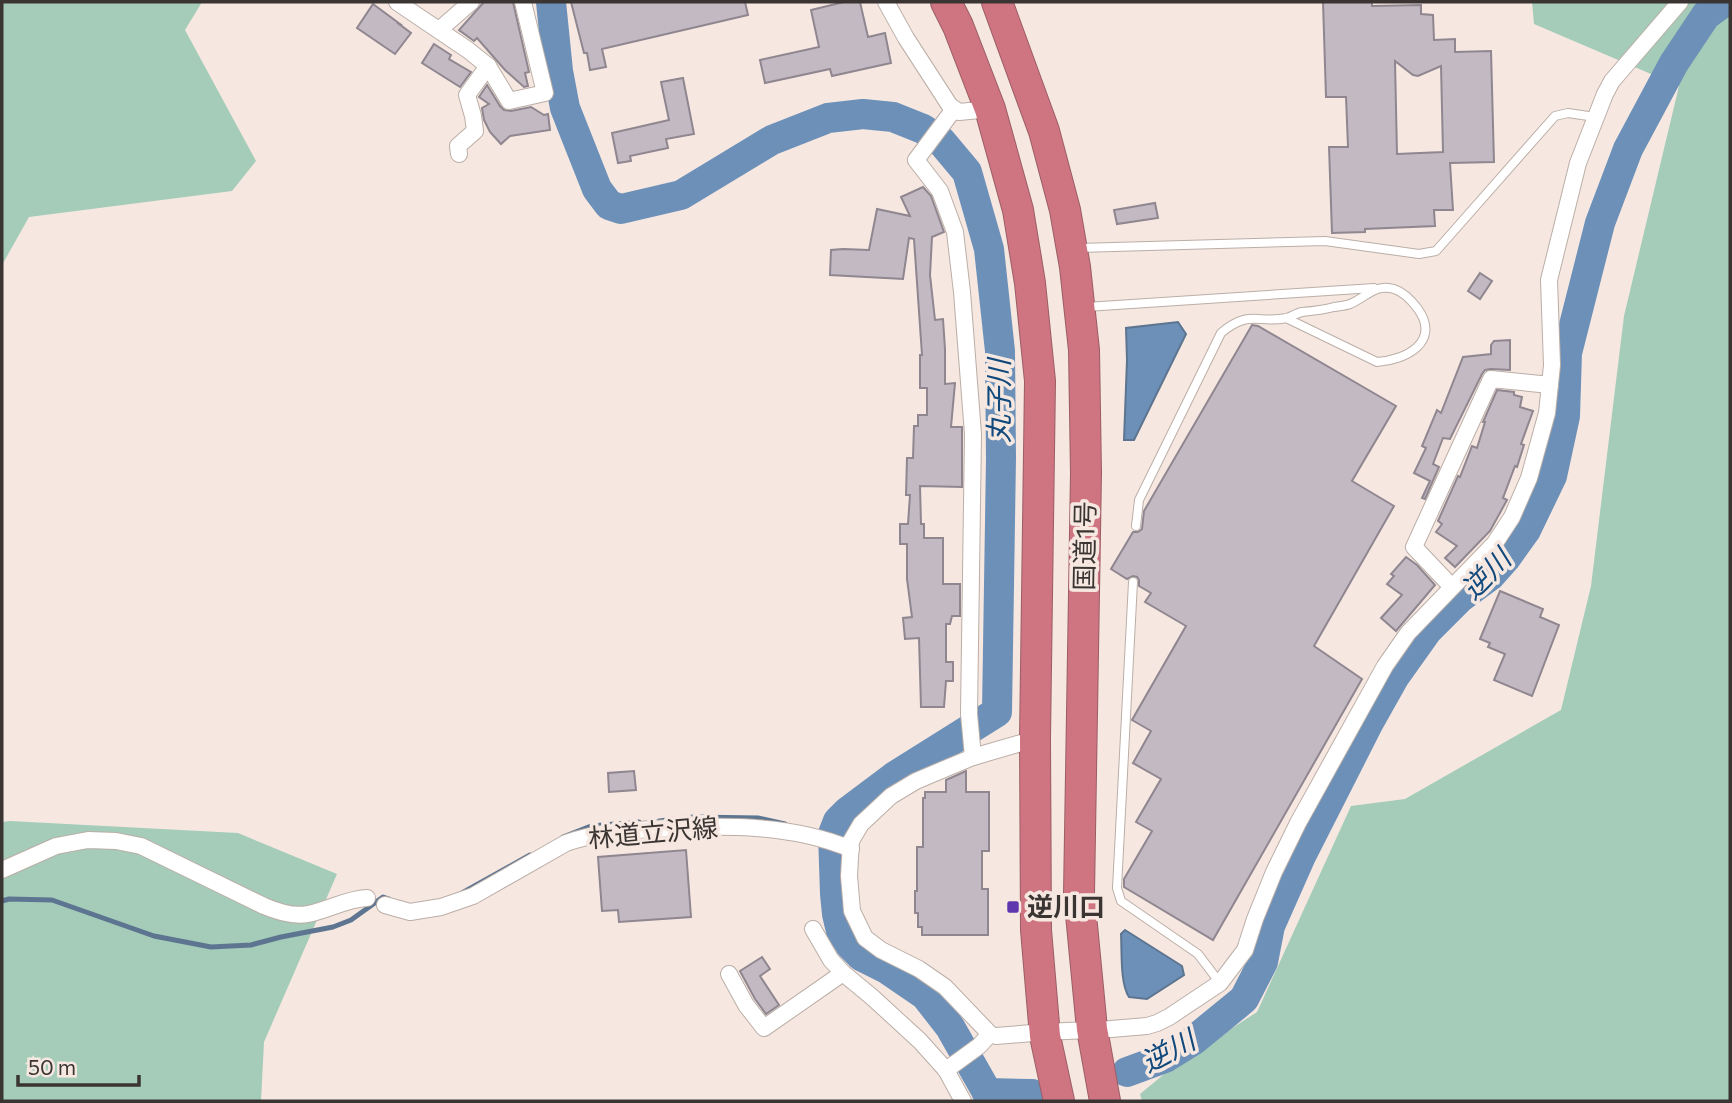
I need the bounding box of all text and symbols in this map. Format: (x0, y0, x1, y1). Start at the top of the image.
water label: 丸子川 (981, 356, 1015, 443)
street label: 国道1号 (1067, 501, 1100, 591)
water label: 逆川 (1454, 539, 1519, 605)
street label: 林道立沢線 (587, 810, 719, 853)
place label: 逆川口 (1027, 890, 1105, 921)
marker: 逆川口 (1005, 899, 1021, 915)
water label: 逆川 (1135, 1021, 1203, 1078)
scale bar (18, 1044, 138, 1088)
text: 50 m (28, 1054, 76, 1079)

